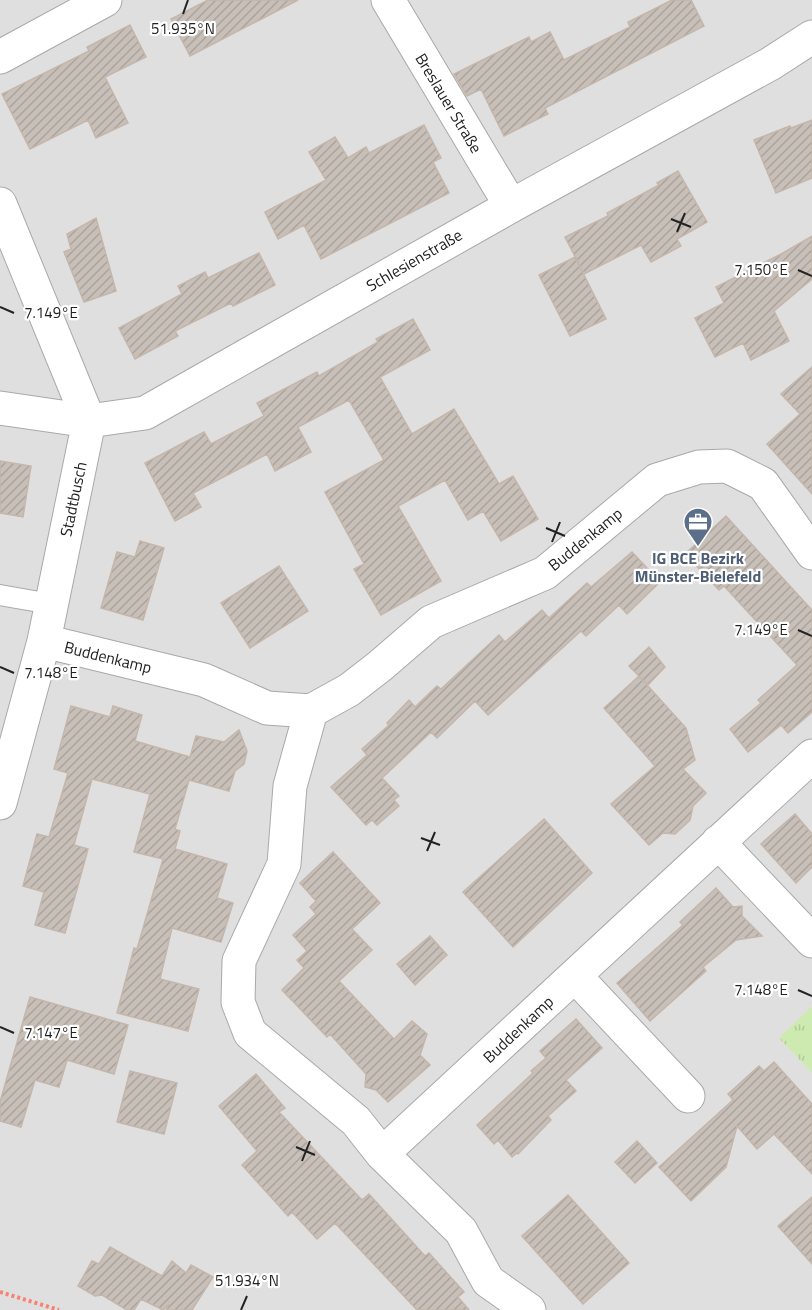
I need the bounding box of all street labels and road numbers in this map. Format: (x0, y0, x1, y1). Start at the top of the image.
street label: Breslauer Straße (410, 48, 488, 158)
street label: Schlesienstraße (361, 223, 467, 297)
street label: Stadtbusch (53, 459, 93, 539)
street label: Buddenkamp (543, 502, 627, 576)
street label: Buddenkamp (62, 635, 154, 679)
street label: Buddenkamp (477, 990, 559, 1068)

